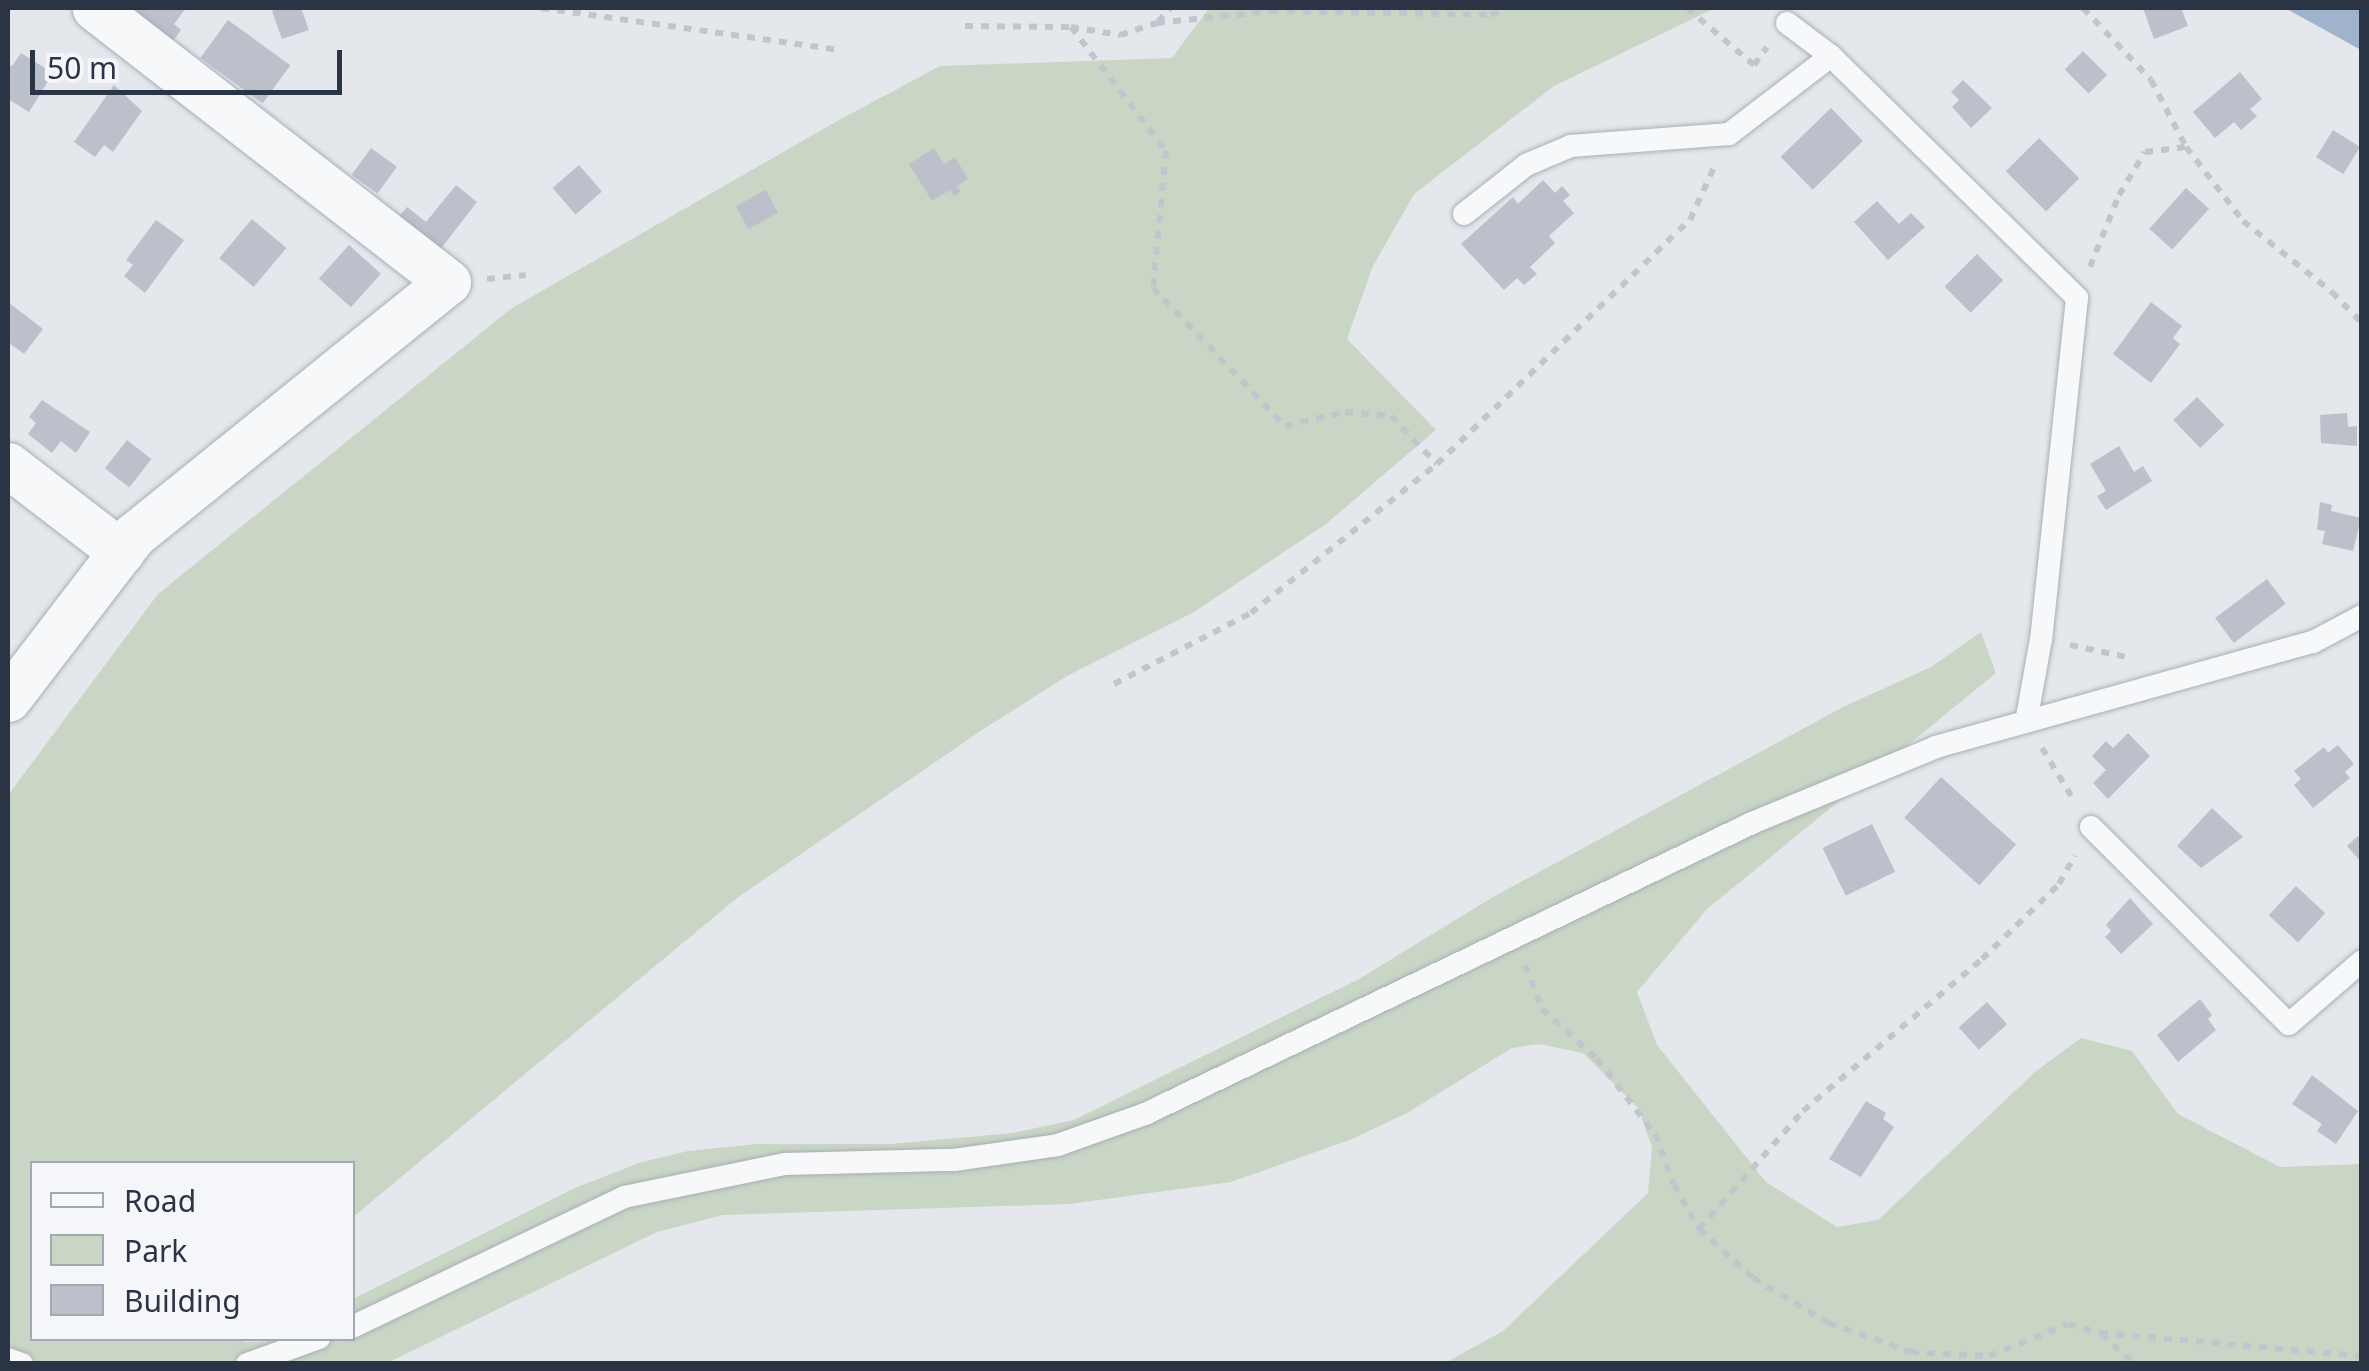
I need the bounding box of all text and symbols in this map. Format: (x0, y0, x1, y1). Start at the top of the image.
scale bar (35, 30, 348, 92)
text: 50 m (47, 47, 117, 88)
legend (30, 1161, 355, 1341)
text: Road (124, 1180, 196, 1221)
text: Park (124, 1230, 187, 1271)
text: Building (124, 1280, 241, 1321)

